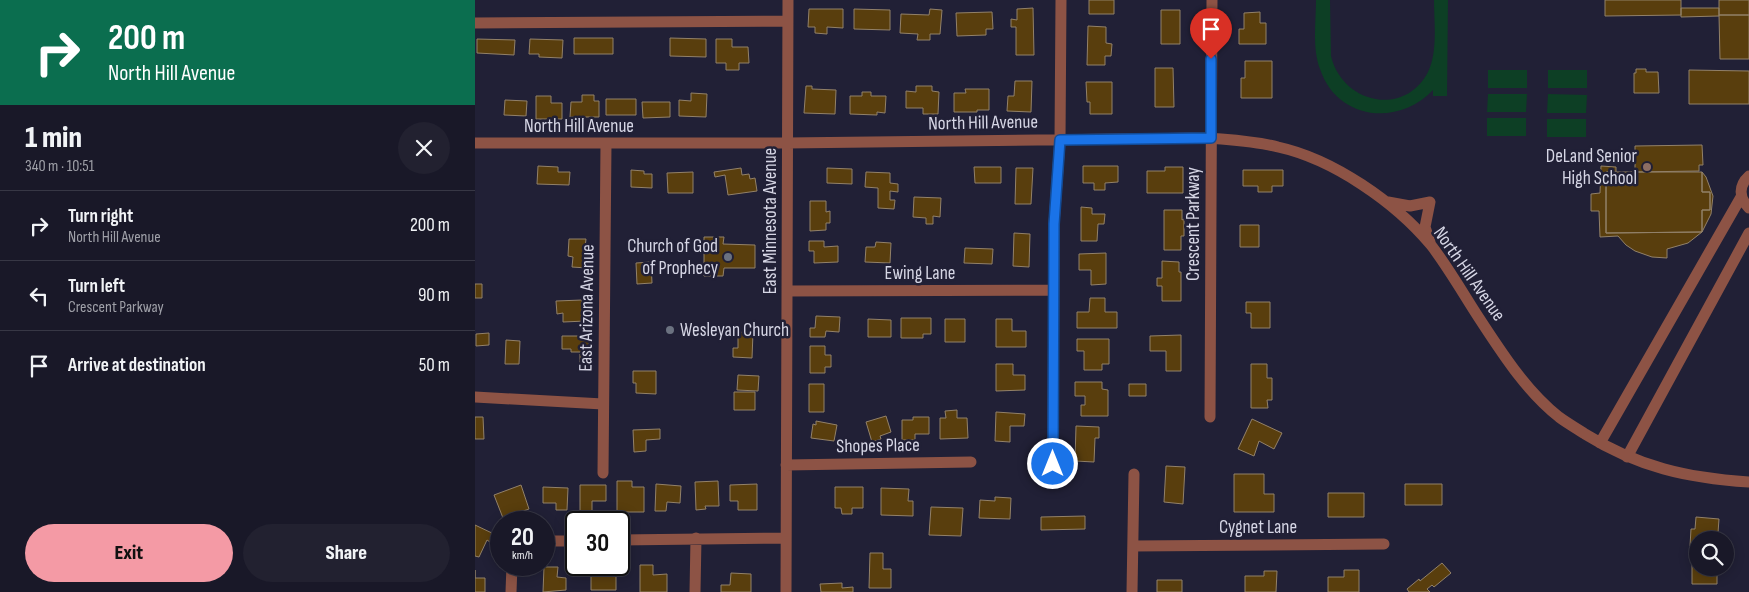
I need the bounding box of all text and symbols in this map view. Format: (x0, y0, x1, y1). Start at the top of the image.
pin (1190, 8, 1232, 59)
icon: arrive (1197, 15, 1225, 43)
text: 200 m (108, 17, 185, 60)
icon: right (25, 20, 90, 85)
text: North Hill Avenue (108, 60, 235, 87)
street label: North Hill Avenue (928, 111, 1038, 135)
street label: North Hill Avenue (524, 115, 634, 138)
text: 1 min (25, 120, 82, 156)
button: close (398, 122, 450, 174)
place label: DeLand Senior High School (1546, 145, 1638, 190)
street label: East Minnesota Avenue (759, 148, 782, 294)
text: 340 m · 10:51 (25, 157, 94, 176)
marker: DeLand Senior High School (1641, 161, 1653, 173)
street label: Crescent Parkway (1182, 166, 1205, 281)
text: Turn right (68, 205, 133, 228)
icon: right (25, 212, 53, 240)
text: 200 m (410, 214, 450, 237)
street label: North Hill Avenue (1428, 222, 1510, 326)
text: North Hill Avenue (68, 228, 161, 247)
place label: Church of God of Prophecy (627, 235, 719, 280)
street label: East Arizona Avenue (574, 244, 600, 372)
marker: Church of God of Prophecy (722, 251, 734, 263)
street label: Ewing Lane (885, 262, 955, 285)
text: Turn left (68, 275, 125, 298)
icon: left (25, 282, 53, 310)
text: 90 m (418, 284, 450, 307)
text: Crescent Parkway (68, 298, 164, 317)
place label: Wesleyan Church (680, 319, 789, 342)
marker: Wesleyan Church (664, 324, 676, 336)
icon: arrive (25, 352, 53, 380)
text: Arrive at destination (68, 354, 206, 377)
text: 50 m (419, 354, 450, 377)
street label: Shopes Place (836, 434, 920, 458)
position arrow (1026, 437, 1078, 489)
speed limit sign: 30 (565, 511, 630, 576)
street label: Cygnet Lane (1219, 516, 1297, 539)
text: 20 (511, 522, 534, 553)
button: Exit (25, 524, 233, 582)
button: Share (243, 524, 450, 582)
map controls (1689, 531, 1734, 576)
button: search (1689, 531, 1734, 576)
text: km/h (512, 548, 533, 563)

